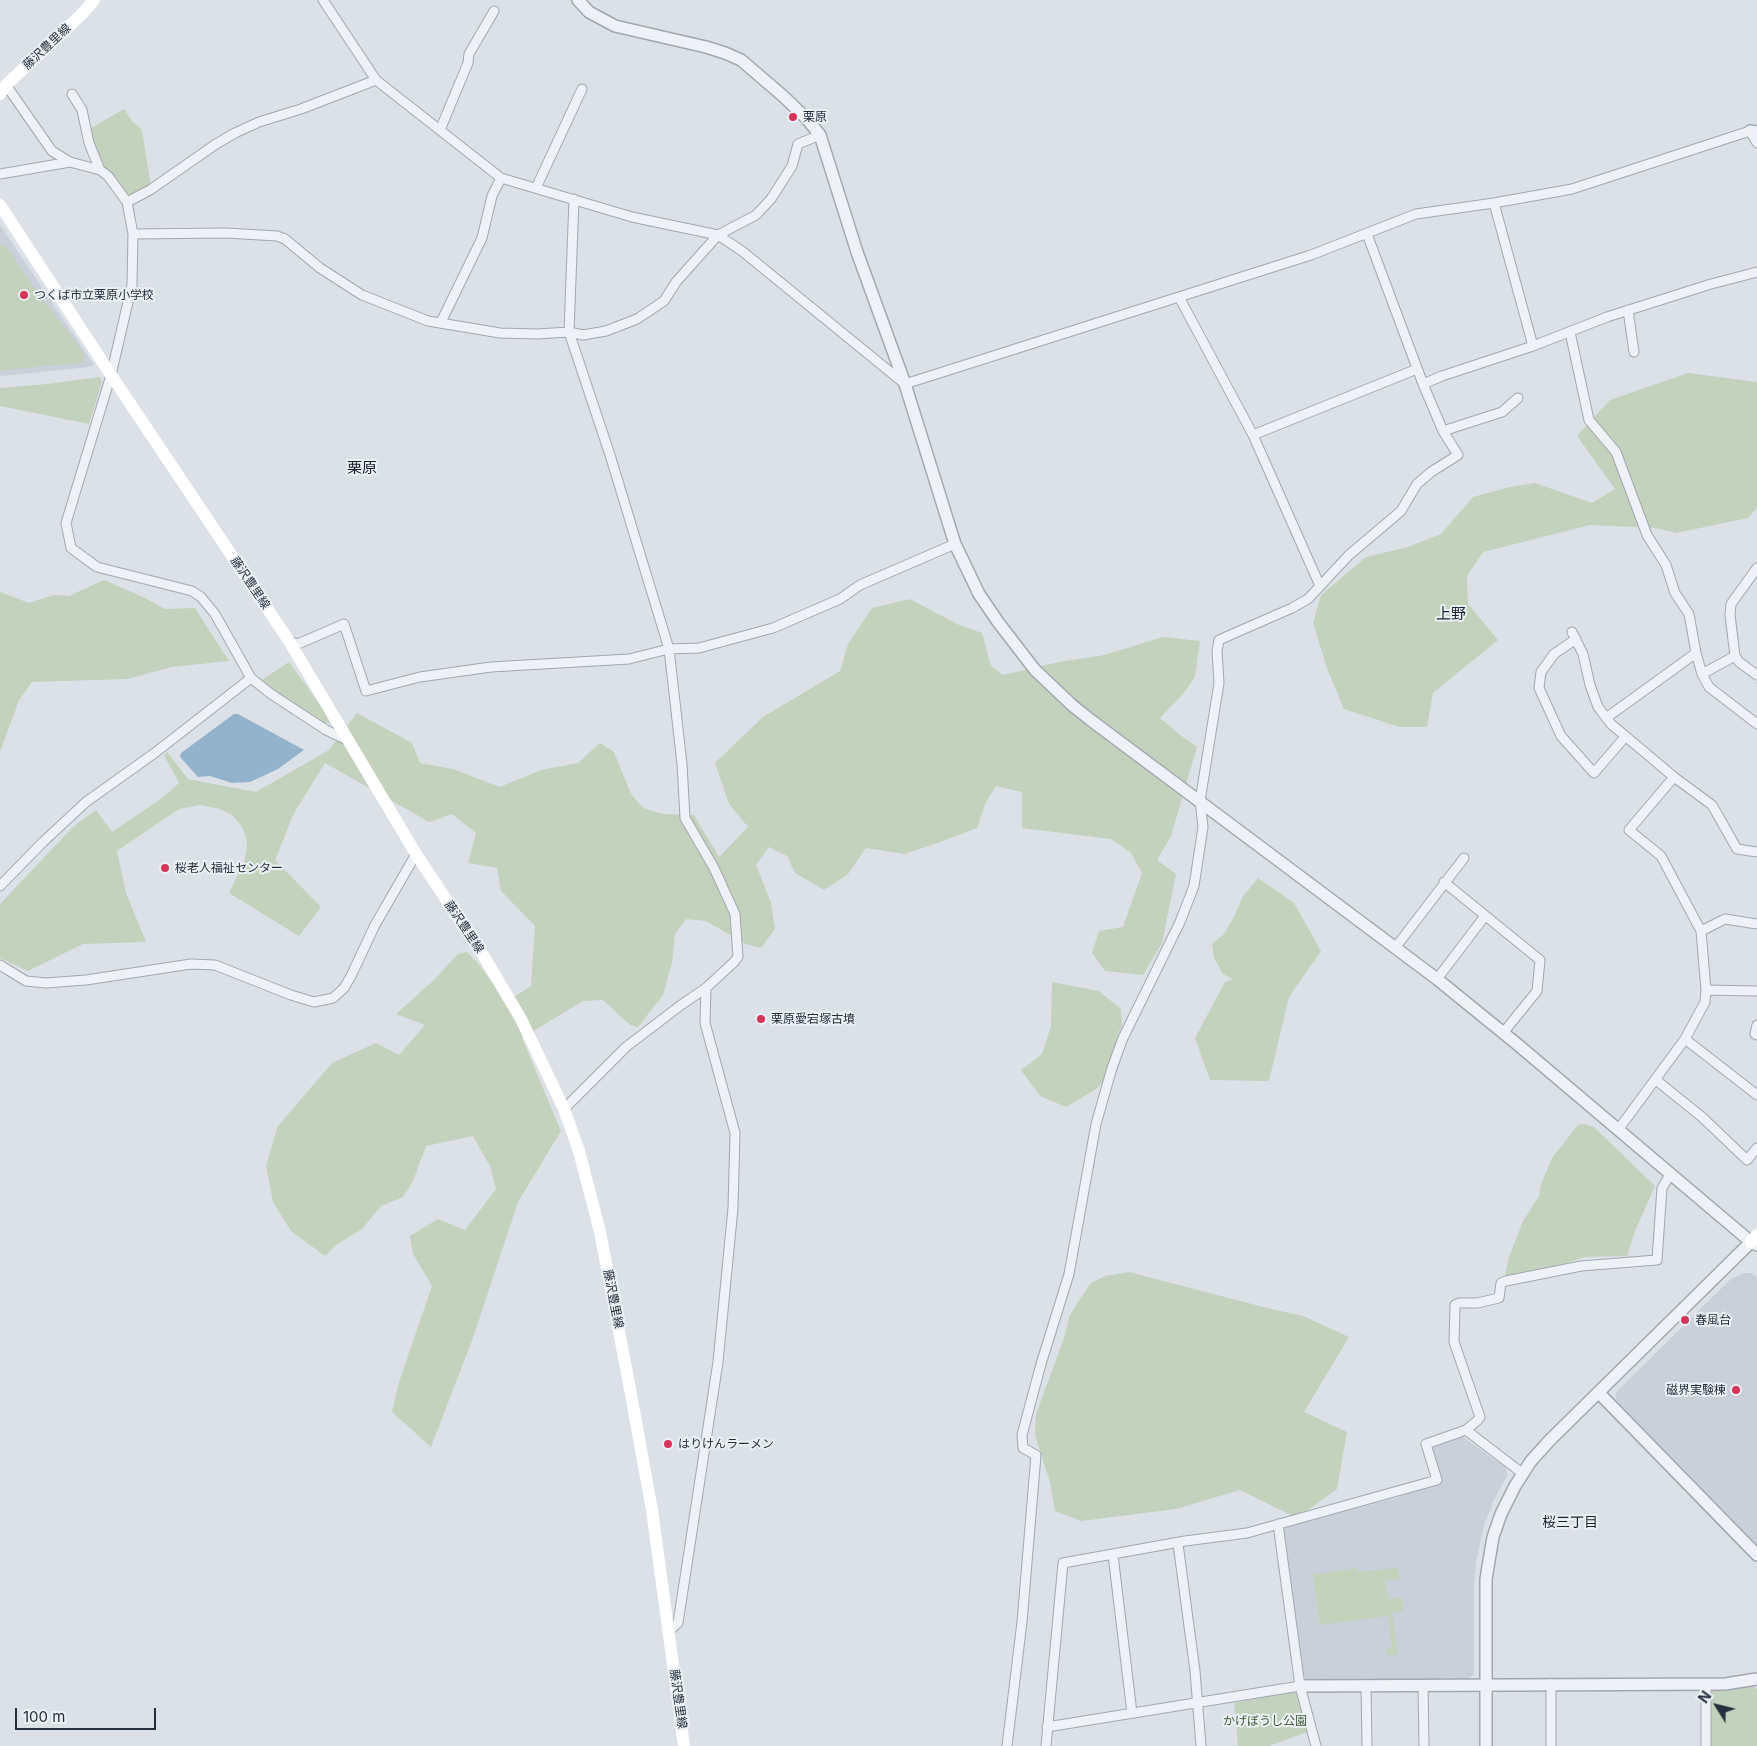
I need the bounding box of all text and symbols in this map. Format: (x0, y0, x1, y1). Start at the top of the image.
street label: 藤沢豊里線 (20, 21, 74, 73)
place label: 栗原 (803, 110, 827, 124)
marker: 栗原 (787, 111, 799, 123)
place label: つくば市立栗原小学校 (34, 288, 154, 302)
marker: つくば市立栗原小学校 (18, 289, 30, 301)
district label: 栗原 (347, 459, 377, 477)
street label: 藤沢豊里線 (227, 554, 273, 612)
district label: 上野 (1436, 605, 1466, 623)
place label: 桜老人福祉センター (175, 861, 283, 875)
marker: 桜老人福祉センター (159, 862, 171, 874)
street label: 藤沢豊里線 (441, 898, 487, 956)
place label: 栗原愛宕塚古墳 (771, 1012, 855, 1026)
marker: 栗原愛宕塚古墳 (755, 1013, 767, 1025)
street label: 藤沢豊里線 (600, 1268, 626, 1330)
place label: 春風台 (1695, 1313, 1731, 1327)
marker: 春風台 (1679, 1314, 1691, 1326)
place label: 磁界実験棟 (1666, 1383, 1726, 1397)
marker: 磁界実験棟 (1730, 1384, 1742, 1396)
place label: はりけんラーメン (678, 1437, 774, 1451)
marker: はりけんラーメン (662, 1438, 674, 1450)
district label: 桜三丁目 (1542, 1515, 1598, 1531)
street label: 藤沢豊里線 (667, 1668, 689, 1730)
north arrow (1692, 1681, 1742, 1731)
text: N (1694, 1688, 1714, 1706)
scale bar (18, 1698, 159, 1730)
text: 100 m (23, 1707, 65, 1726)
park label: かげぼうし公園 (1223, 1714, 1307, 1728)

